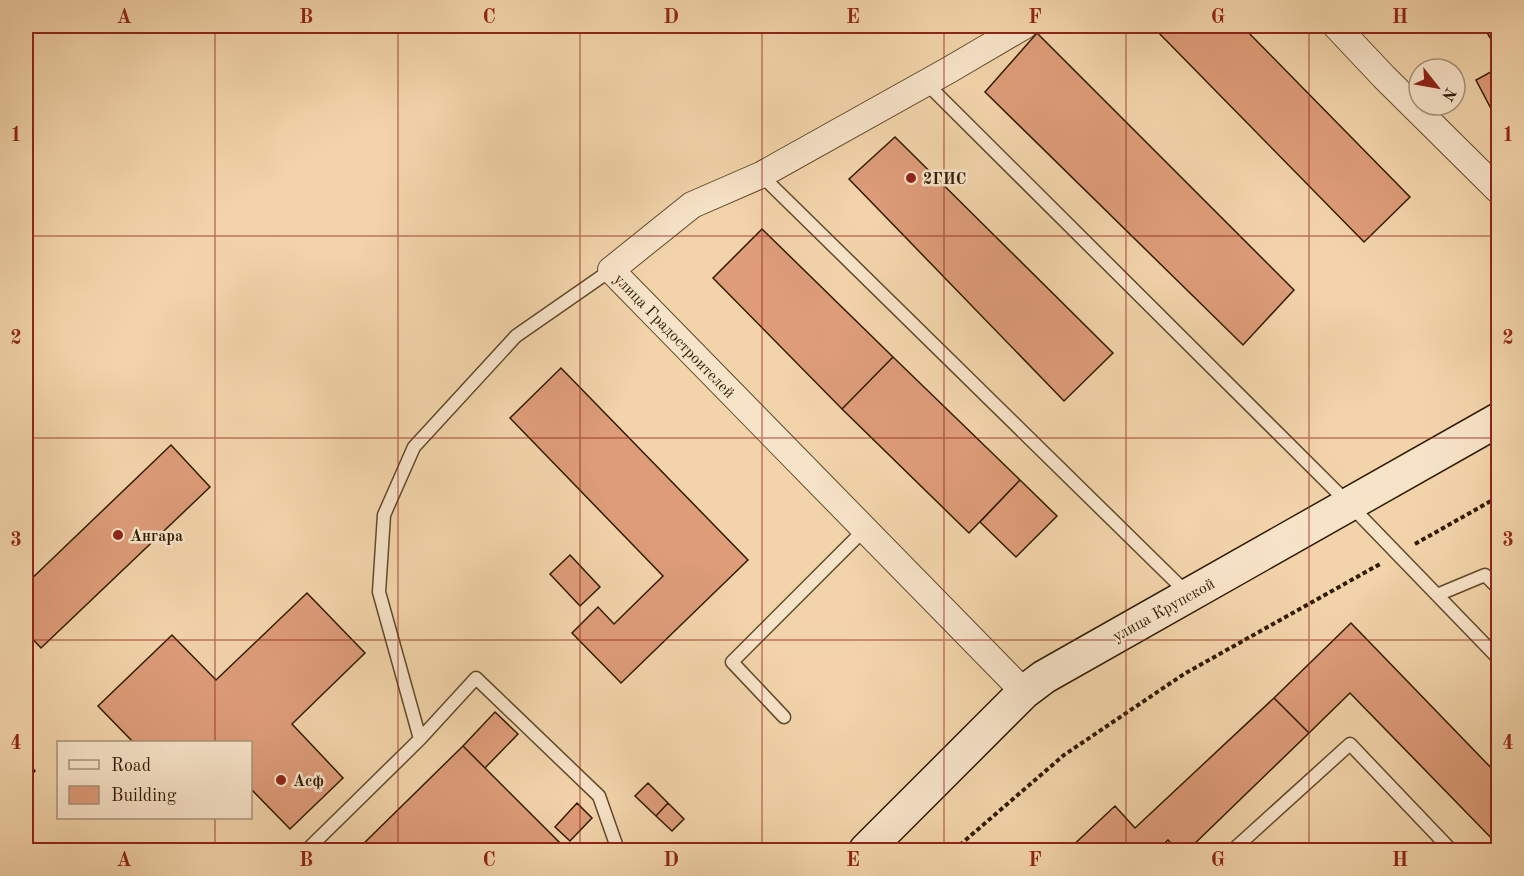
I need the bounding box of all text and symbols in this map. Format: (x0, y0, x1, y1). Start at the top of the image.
text: A (116, 8, 132, 28)
text: B (299, 8, 313, 28)
text: C (482, 8, 496, 28)
text: D (663, 8, 679, 28)
text: E (846, 8, 860, 28)
text: F (1028, 8, 1042, 28)
text: G (1211, 8, 1225, 28)
text: H (1392, 8, 1408, 28)
north arrow (1407, 57, 1467, 117)
text: N (1438, 84, 1458, 104)
text: 1 (10, 126, 22, 146)
text: 1 (1502, 126, 1514, 146)
marker: 2ГИС (904, 171, 918, 185)
place label: 2ГИС (923, 172, 966, 188)
street label: улица Градостроителей (610, 271, 737, 402)
text: 2 (10, 329, 22, 349)
text: 2 (1502, 329, 1514, 349)
marker: Ангара (111, 528, 125, 542)
place label: Ангара (130, 529, 183, 545)
text: 3 (10, 531, 22, 551)
text: 3 (1502, 531, 1514, 551)
street label: улица Крупской (1110, 576, 1218, 645)
text: 4 (10, 734, 22, 754)
text: 4 (1502, 734, 1514, 754)
legend (57, 741, 252, 819)
text: Road (111, 757, 151, 775)
marker: Асф (274, 773, 288, 787)
place label: Асф (293, 774, 324, 790)
text: Building (111, 787, 177, 805)
text: A (116, 851, 132, 871)
text: B (299, 851, 313, 871)
text: C (482, 851, 496, 871)
text: D (663, 851, 679, 871)
text: E (846, 851, 860, 871)
text: F (1028, 851, 1042, 871)
text: G (1211, 851, 1225, 871)
text: H (1392, 851, 1408, 871)

